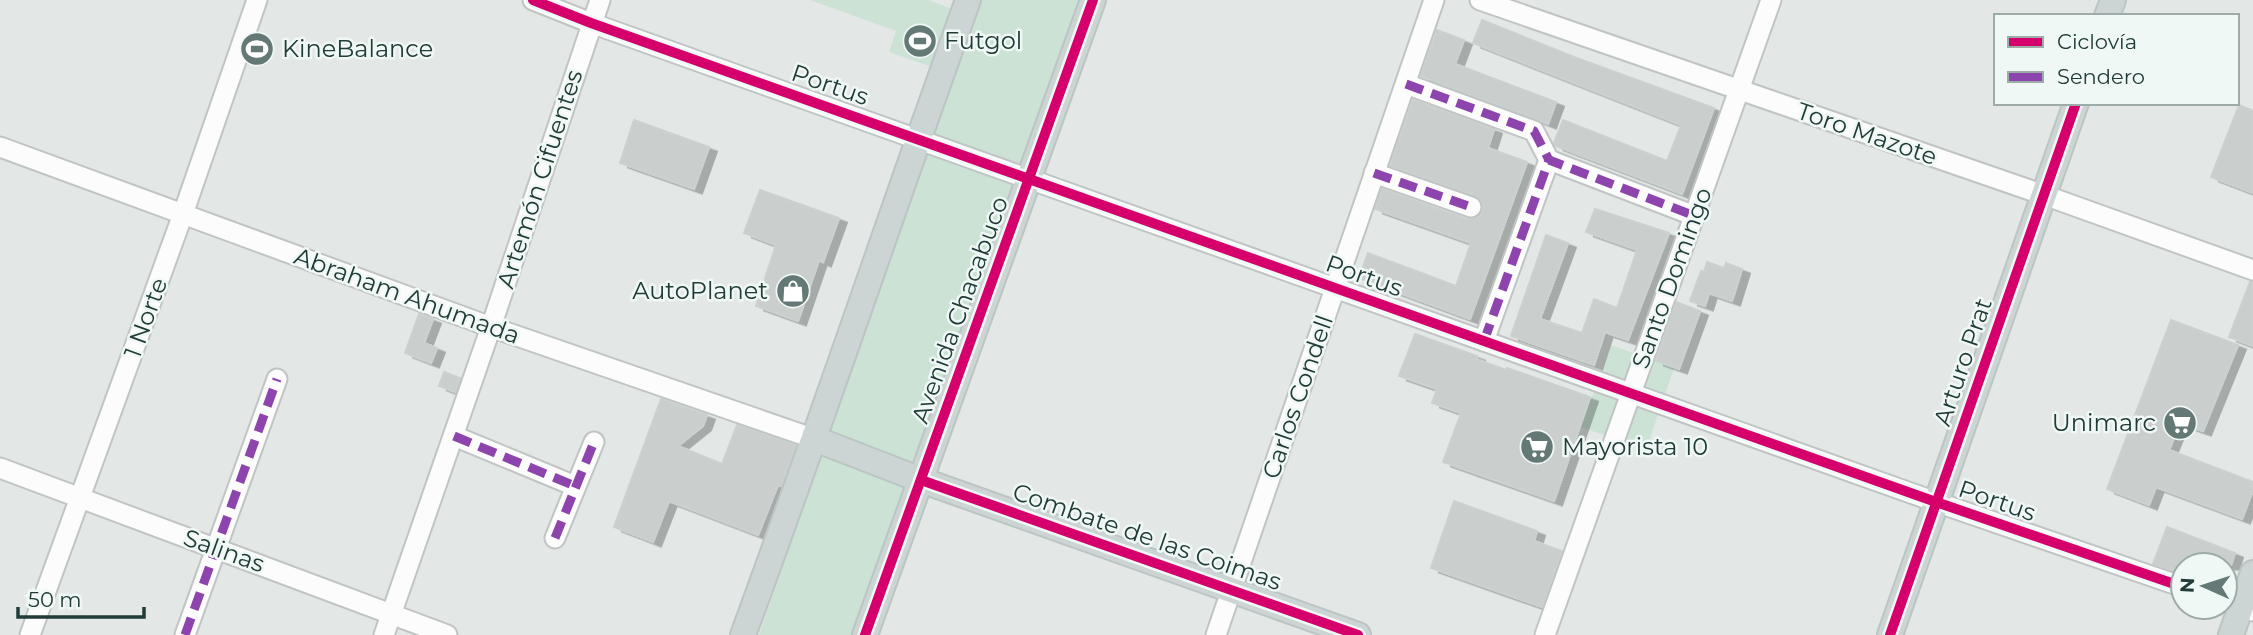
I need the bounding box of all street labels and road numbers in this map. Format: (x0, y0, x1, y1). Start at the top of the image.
street label: Portus (788, 58, 872, 111)
street label: Artemón Cifuentes (491, 66, 589, 292)
street label: Toro Mazote (1793, 96, 1941, 171)
street label: Santo Domingo (1625, 183, 1718, 372)
street label: Avenida Chacabuco (905, 193, 1014, 427)
street label: Abraham Ahumada (290, 241, 524, 350)
street label: Portus (1322, 248, 1407, 303)
street label: 1 Norte (118, 274, 173, 362)
street label: Arturo Prat (1927, 294, 1998, 429)
street label: Carlos Condell (1256, 311, 1339, 483)
street label: Portus (1955, 474, 2039, 527)
street label: Combate de las Coimas (1009, 477, 1285, 596)
street label: Salinas (180, 523, 269, 579)

